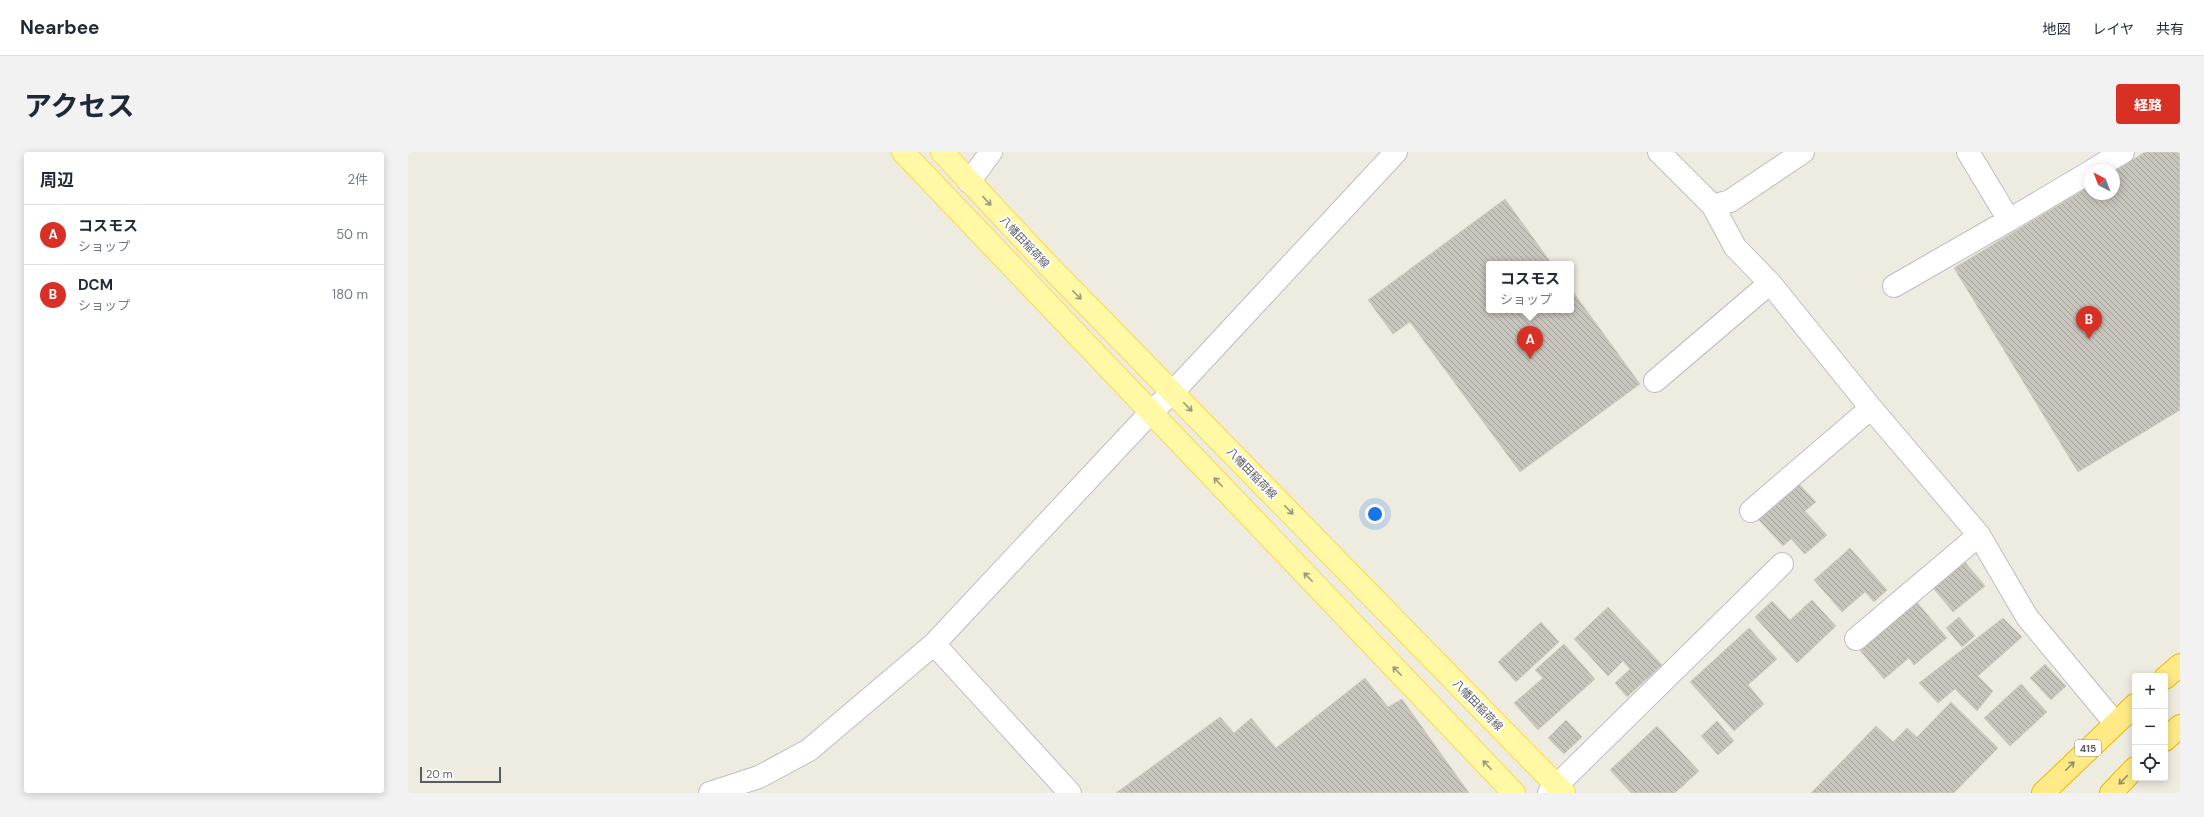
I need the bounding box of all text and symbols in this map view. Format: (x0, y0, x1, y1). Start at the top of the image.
text: Nearbee (20, 15, 100, 40)
text: 地図 (2042, 20, 2070, 38)
text: レイヤ (2092, 20, 2134, 38)
text: 共有 (2156, 20, 2184, 38)
button: 経路 (2116, 84, 2180, 124)
text: アクセス (24, 88, 135, 125)
north arrow (2084, 164, 2120, 200)
text: 周辺 (40, 169, 74, 191)
text: 2件 (348, 171, 368, 188)
one-way arrow (982, 196, 992, 206)
street label: 八幡田稲荷線 (997, 213, 1053, 271)
text: コスモス (78, 216, 138, 236)
text: A (48, 226, 58, 243)
text: 50 m (336, 226, 368, 243)
text: ショップ (78, 238, 130, 255)
popup (1486, 261, 1574, 313)
text: コスモス (1500, 269, 1560, 289)
text: DCM (78, 275, 113, 295)
text: B (49, 286, 57, 303)
text: 180 m (332, 286, 368, 303)
one-way arrow (1072, 290, 1082, 300)
text: ショップ (1500, 291, 1552, 308)
text: ショップ (78, 297, 130, 314)
pin: B (2076, 306, 2102, 339)
pin: A (1517, 326, 1543, 359)
one-way arrow (1183, 402, 1193, 412)
street label: 八幡田稲荷線 (1224, 444, 1280, 502)
one-way arrow (1214, 478, 1223, 488)
your location (1365, 504, 1385, 524)
one-way arrow (1284, 505, 1293, 515)
one-way arrow (1303, 571, 1312, 582)
one-way arrow (1392, 666, 1402, 676)
map controls (2132, 673, 2168, 781)
button: + (2132, 673, 2168, 709)
street label: 八幡田稲荷線 (1450, 676, 1506, 734)
button: − (2132, 709, 2168, 745)
road number: 415 (2075, 740, 2101, 756)
button: locate (2132, 745, 2168, 781)
one-way arrow (1482, 760, 1492, 770)
one-way arrow (2065, 761, 2075, 770)
scale bar (420, 765, 501, 784)
text: 20 m (426, 767, 452, 781)
one-way arrow (2119, 775, 2128, 785)

